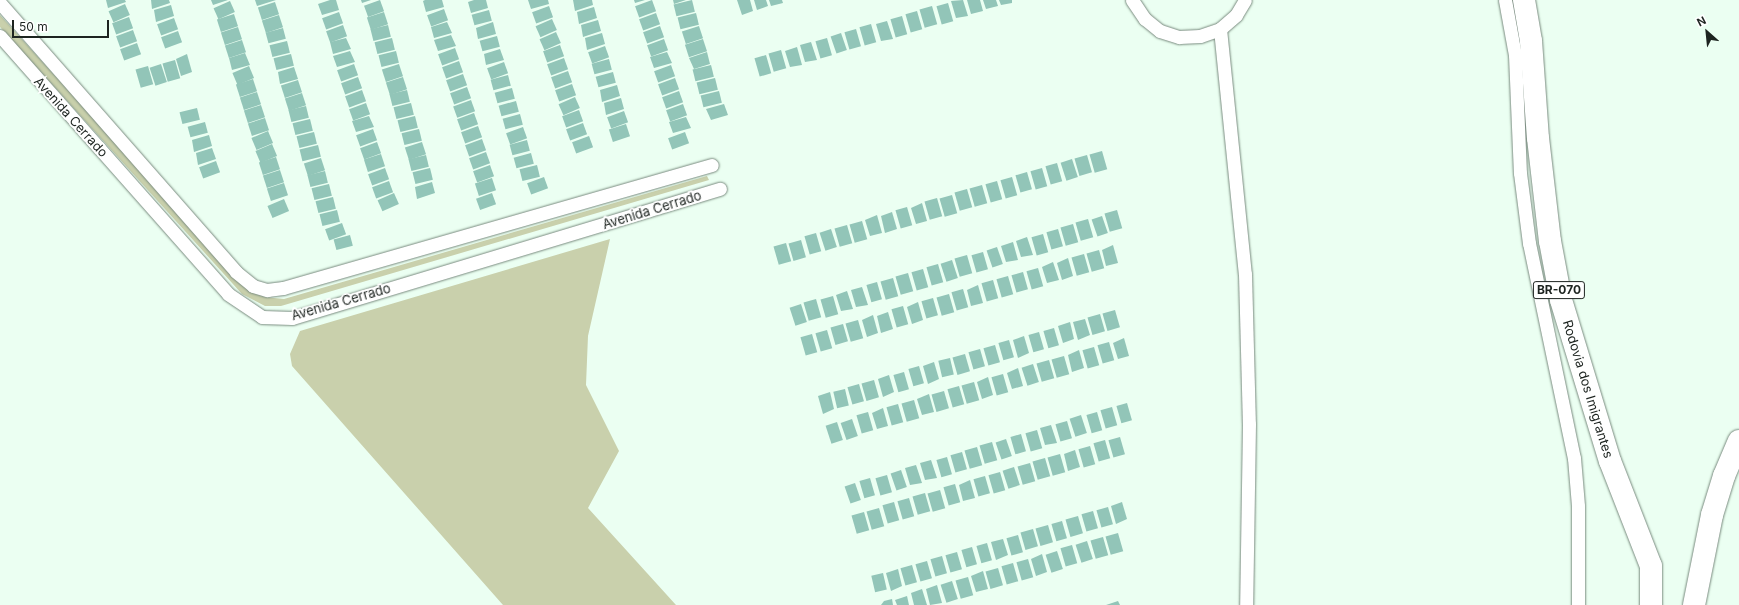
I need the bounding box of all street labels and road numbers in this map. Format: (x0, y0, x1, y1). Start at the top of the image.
street label: Avenida Cerrado (31, 74, 111, 160)
street label: Avenida Cerrado (601, 188, 703, 232)
street label: Avenida Cerrado (290, 280, 392, 324)
road number: BR-070 (1532, 280, 1586, 300)
street label: Rodovia dos Imigrantes (1560, 318, 1616, 460)

